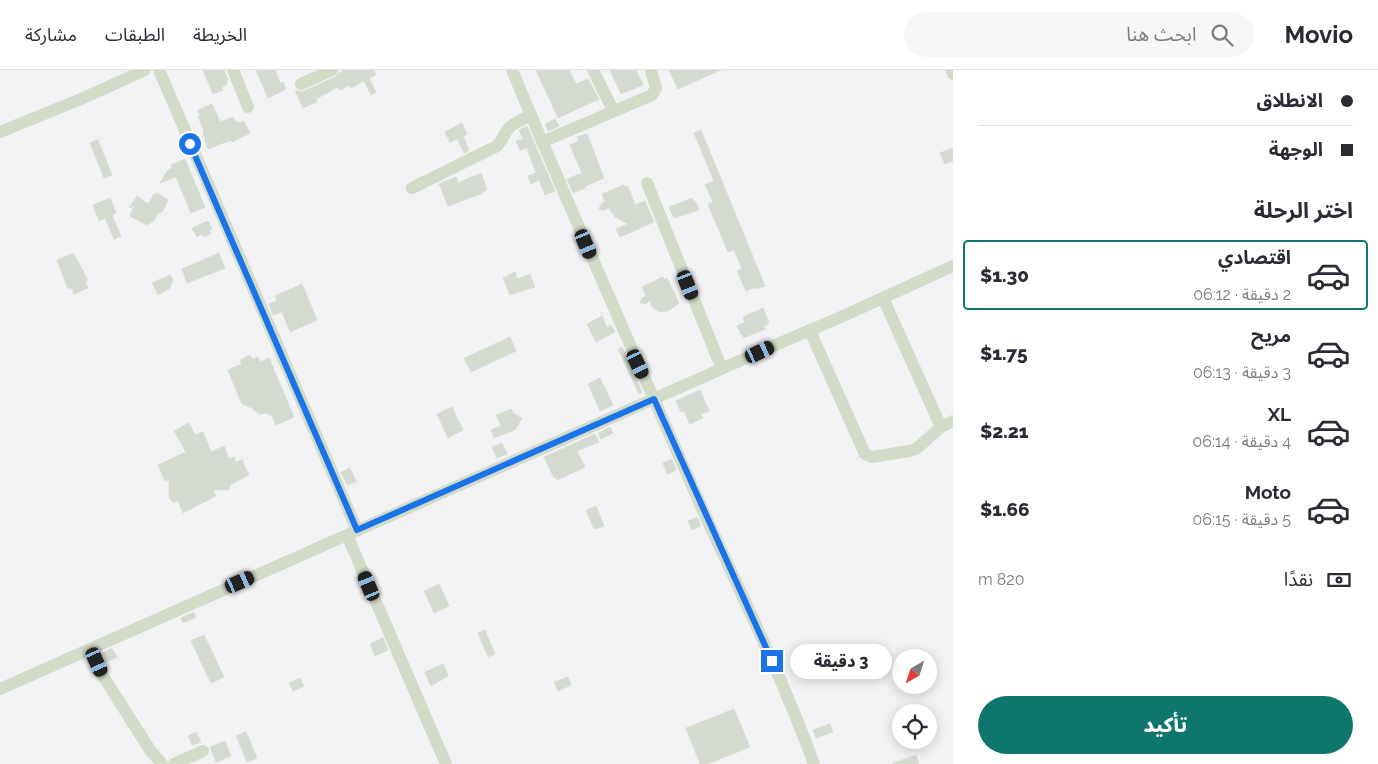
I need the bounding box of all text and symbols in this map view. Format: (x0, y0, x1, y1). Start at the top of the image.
search box (904, 12, 1254, 57)
text: Movio (1284, 20, 1353, 49)
icon: search (1208, 21, 1236, 49)
text: ابحث هنا (1126, 23, 1196, 45)
text: مشاركة (25, 24, 77, 45)
text: الطبقات (105, 24, 165, 45)
text: الخريطة (193, 24, 247, 45)
text: الانطلاق (1257, 89, 1323, 111)
route start (179, 133, 201, 155)
text: الوجهة (1269, 138, 1323, 160)
text: اختر الرحلة (1254, 197, 1353, 223)
car (573, 227, 598, 261)
text: اقتصادي (1218, 246, 1291, 268)
icon: car (1306, 253, 1351, 298)
text: $1.30 (980, 264, 1029, 286)
car (675, 268, 700, 302)
text: 2 دقيقة · 06:12 (1193, 285, 1291, 304)
text: مريح (1251, 324, 1291, 346)
icon: car (1306, 331, 1351, 376)
car (743, 339, 776, 365)
text: $1.75 (980, 342, 1028, 364)
car (624, 347, 651, 381)
text: 3 دقيقة · 06:13 (1193, 363, 1291, 382)
text: XL (1268, 403, 1291, 425)
icon: car (1306, 409, 1351, 454)
text: $2.21 (980, 420, 1029, 442)
text: 4 دقيقة · 06:14 (1192, 432, 1291, 451)
text: Moto (1245, 481, 1291, 503)
icon: car (1306, 487, 1351, 532)
text: $1.66 (980, 498, 1030, 520)
text: 5 دقيقة · 06:15 (1193, 510, 1291, 529)
icon: cash (1325, 566, 1353, 594)
text: نقدًا (1284, 568, 1313, 590)
car (223, 569, 256, 595)
car (356, 569, 381, 603)
text: 820 m (978, 570, 1024, 589)
callout: 3 دقيقة (790, 644, 892, 678)
car (84, 645, 109, 679)
north arrow (892, 649, 938, 694)
map controls (892, 649, 937, 749)
route end (761, 650, 783, 672)
text: 3 دقيقة (814, 652, 868, 671)
button: تأكيد (978, 696, 1353, 754)
button: locate (892, 704, 937, 749)

